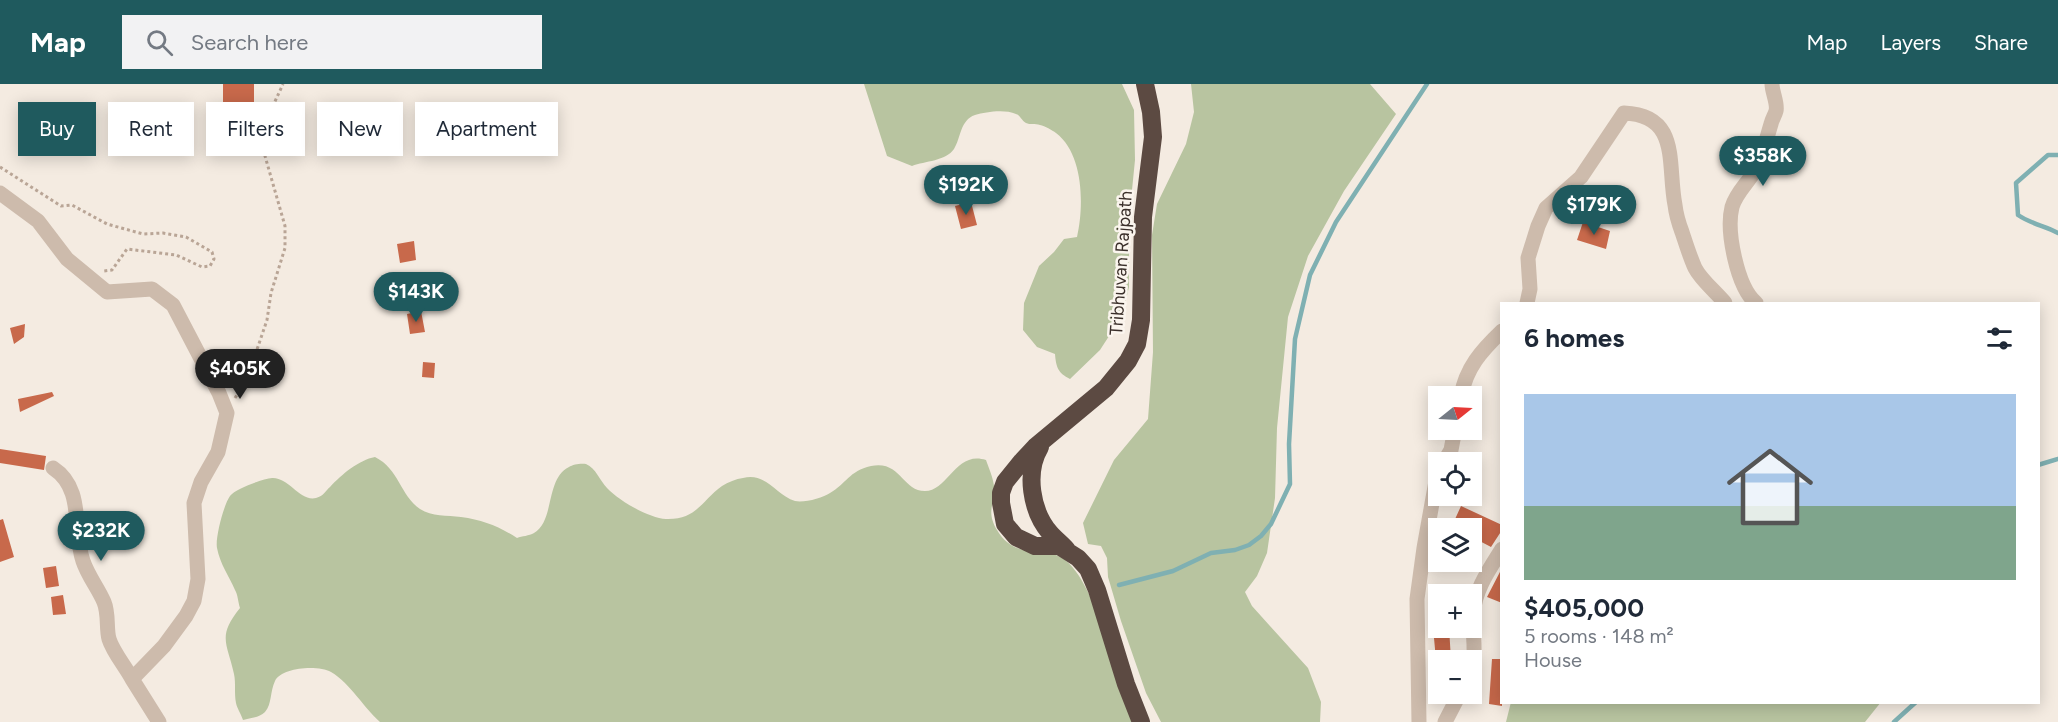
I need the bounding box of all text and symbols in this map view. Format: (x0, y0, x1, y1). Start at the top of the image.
search box (122, 15, 542, 69)
text: Map (30, 25, 86, 59)
icon: search (143, 26, 176, 59)
text: Search here (191, 29, 308, 56)
text: Map (1807, 30, 1847, 55)
text: Layers (1880, 30, 1941, 55)
text: Share (1974, 30, 2028, 55)
chip: Buy (18, 102, 96, 156)
chip: Rent (108, 102, 194, 156)
chip: Filters (206, 102, 305, 156)
chip: New (317, 102, 403, 156)
chip: Apartment (415, 102, 558, 156)
pin: $358K (1721, 136, 1805, 187)
text: $358K (1733, 143, 1793, 167)
pin: $192K (924, 165, 1008, 216)
text: $192K (938, 172, 994, 196)
pin: $179K (1552, 185, 1636, 236)
street label: Tribhuvan Rajpath (1105, 190, 1137, 336)
text: $179K (1566, 192, 1622, 216)
pin: $143K (374, 272, 458, 323)
text: $143K (388, 279, 444, 303)
text: 6 homes (1524, 322, 1624, 354)
icon: filters (1983, 322, 2016, 355)
pin: $405K (198, 349, 282, 400)
text: $405K (209, 356, 271, 380)
north arrow (1428, 386, 1482, 440)
map controls (1428, 386, 1482, 704)
icon: home (1716, 433, 1824, 541)
button: locate (1428, 452, 1482, 506)
pin: $232K (59, 511, 143, 562)
text: $232K (72, 518, 130, 542)
button: layers (1428, 518, 1482, 572)
button: + (1428, 584, 1482, 638)
text: $405,000 (1524, 592, 1644, 624)
text: 5 rooms · 148 m² (1524, 624, 1674, 648)
text: House (1524, 648, 1582, 672)
button: − (1428, 650, 1482, 704)

